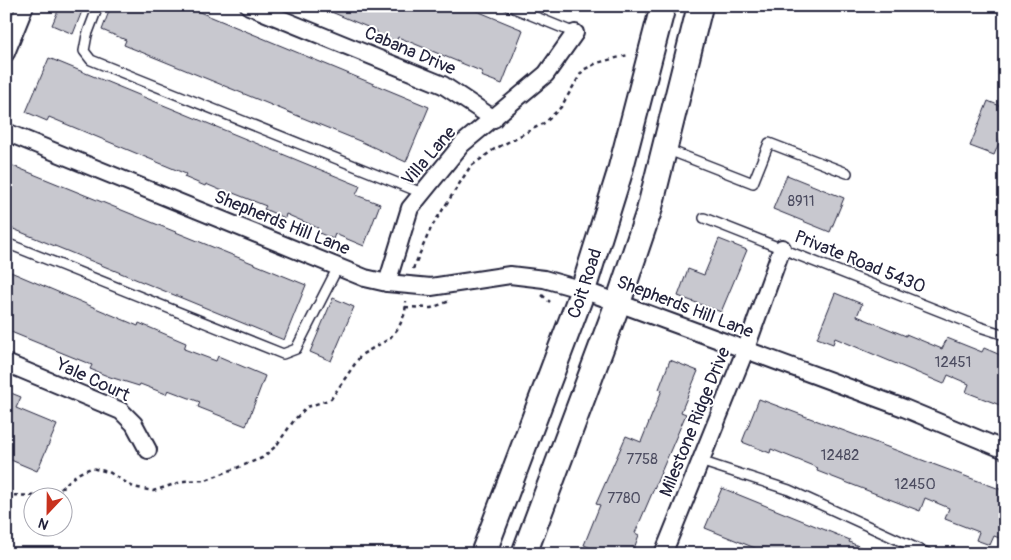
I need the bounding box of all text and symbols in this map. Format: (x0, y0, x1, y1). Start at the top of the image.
street label: Cabana Drive (361, 21, 459, 81)
street label: Villa Lane (397, 121, 461, 191)
street label: Shepherds Hill Lane (211, 185, 353, 261)
house number: 8911 (787, 192, 815, 211)
street label: Private Road 5430 (791, 225, 929, 299)
street label: Coit Road (562, 246, 607, 322)
street label: Shepherds Hill Lane (613, 270, 757, 344)
street label: Milestone Ridge Drive (654, 344, 736, 500)
street label: Yale Court (52, 353, 134, 407)
house number: 12451 (935, 353, 971, 372)
house number: 12482 (821, 446, 859, 465)
house number: 7758 (626, 450, 658, 469)
house number: 12450 (894, 475, 936, 494)
north arrow (22, 488, 72, 538)
house number: 7780 (607, 489, 641, 508)
text: N (36, 514, 51, 533)

